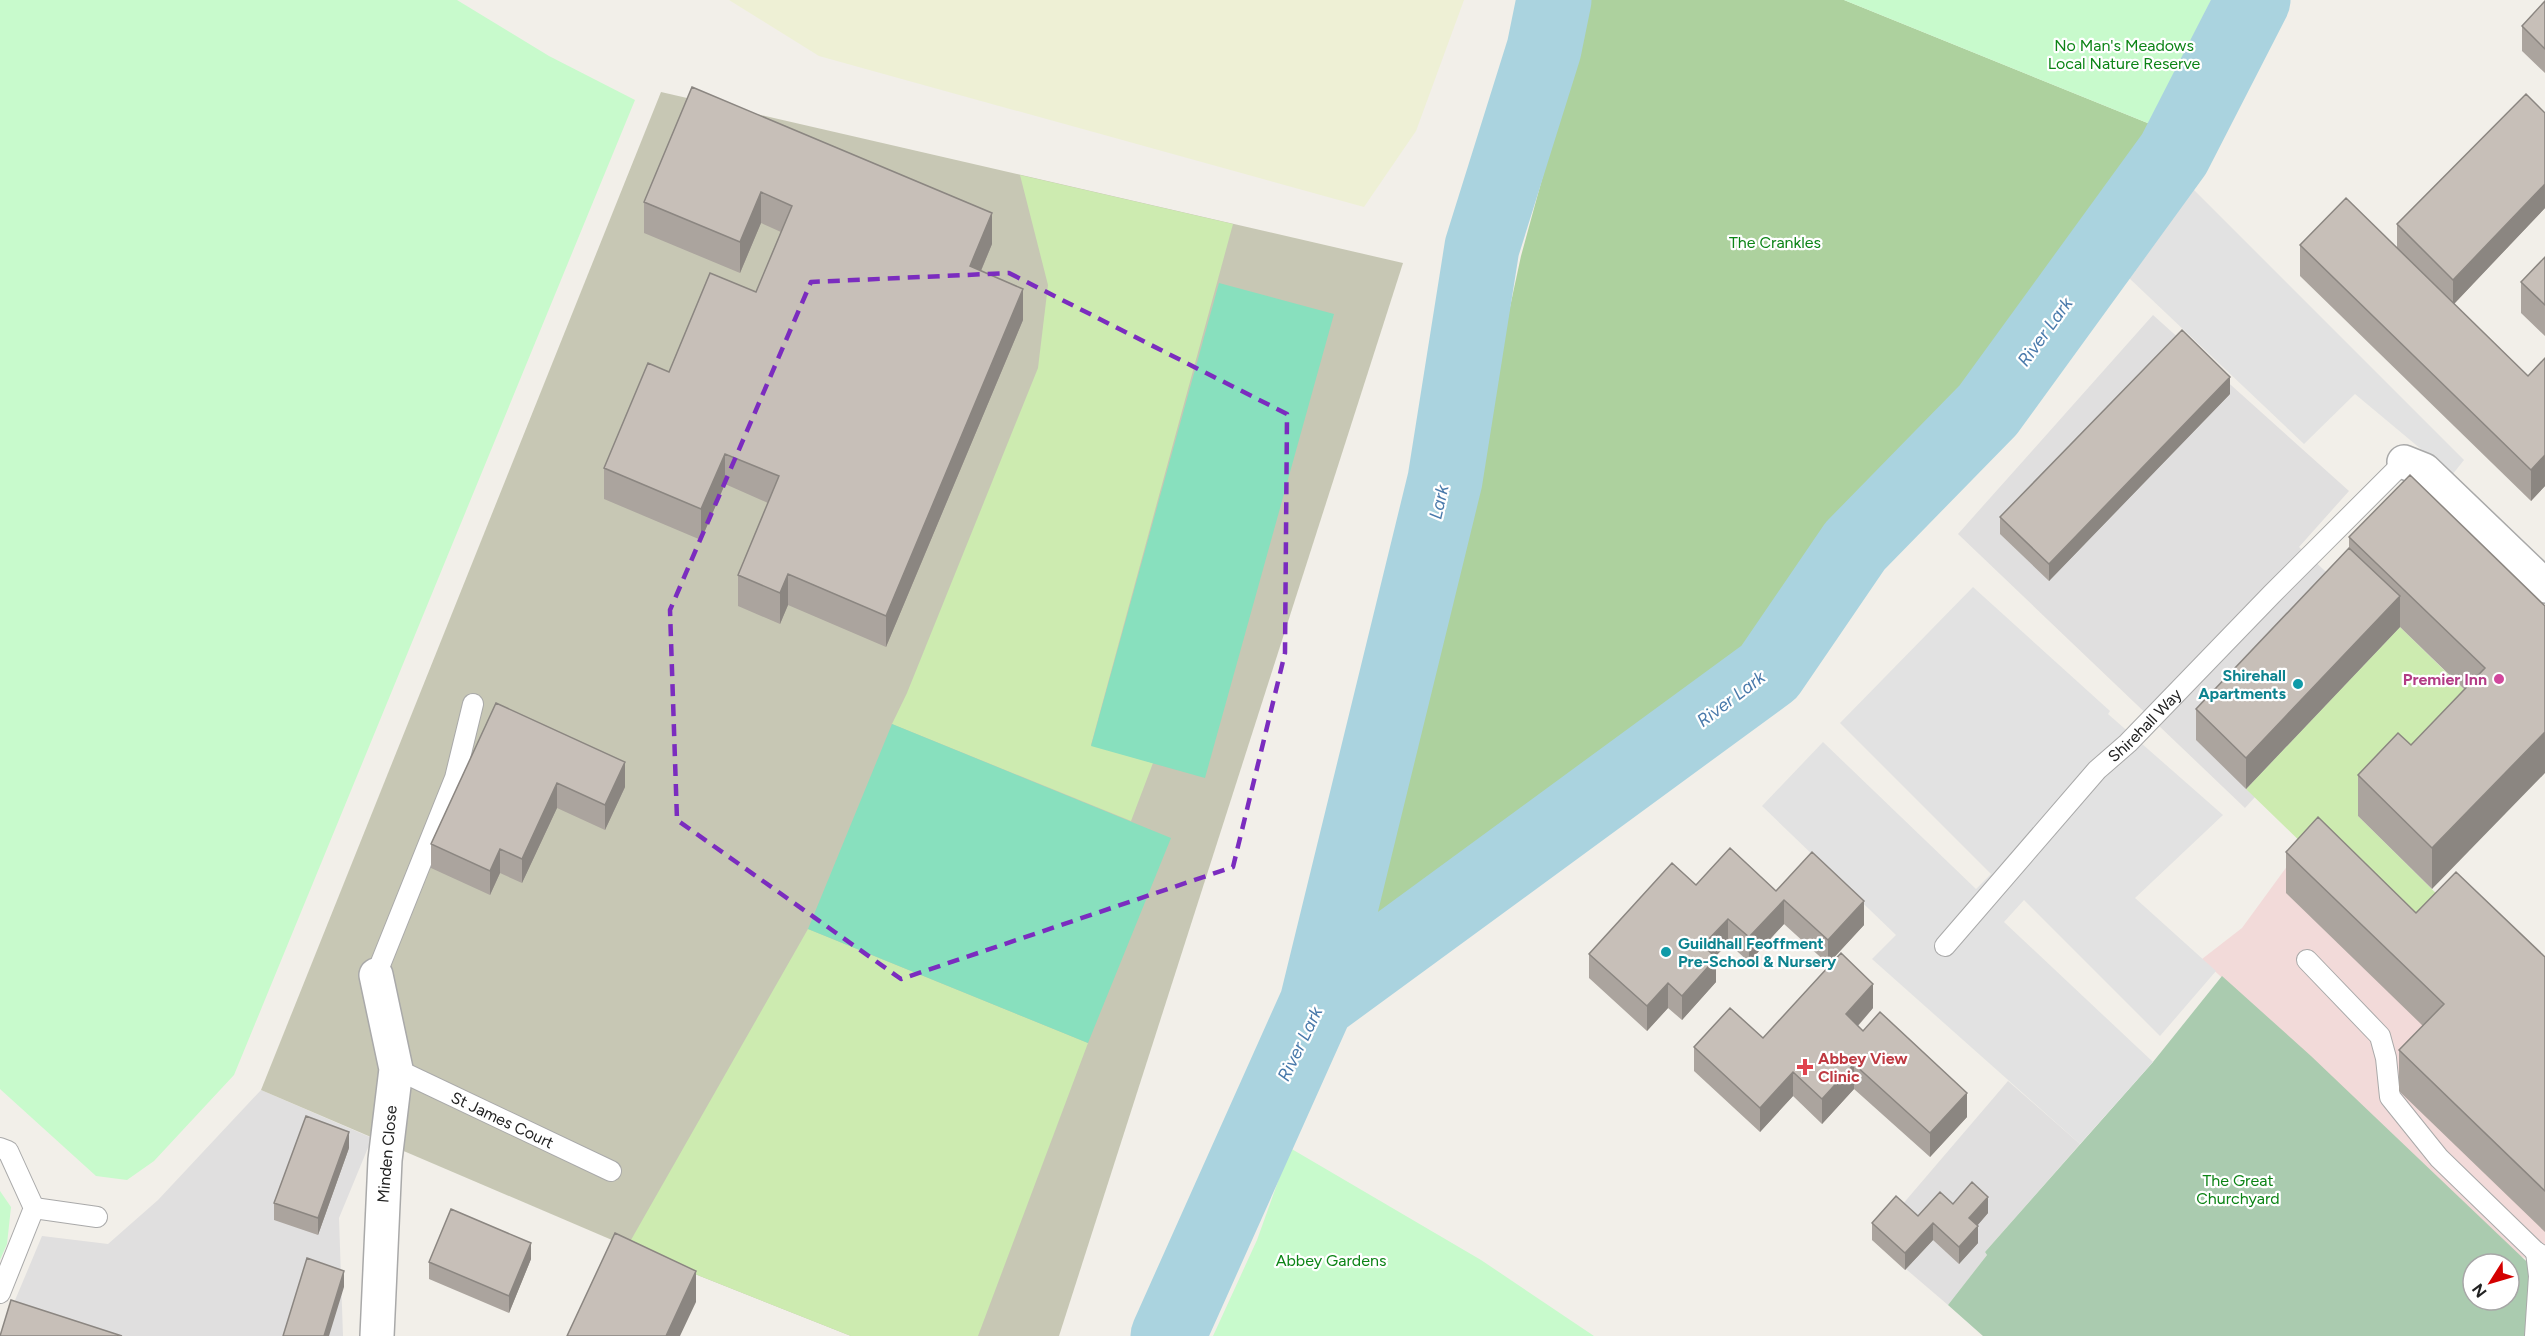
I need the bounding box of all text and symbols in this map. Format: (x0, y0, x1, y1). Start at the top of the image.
park label: No Man's Meadows Local Nature Reserve (2048, 36, 2201, 73)
park label: The Crankles (1729, 233, 1821, 252)
water label: River Lark (2013, 292, 2078, 371)
water label: Lark (1424, 481, 1454, 521)
water label: River Lark (1693, 665, 1771, 732)
place label: Shirehall Apartments (2198, 666, 2287, 703)
place label: Premier Inn (2403, 670, 2487, 689)
marker: Premier Inn (2492, 672, 2506, 686)
marker: Shirehall Apartments (2291, 677, 2305, 691)
street label: Shirehall Way (2104, 684, 2185, 766)
place label: Guildhall Feoffment Pre-School & Nursery (1678, 934, 1837, 971)
marker: Guildhall Feoffment Pre-School & Nursery (1659, 945, 1673, 959)
water label: River Lark (1273, 1002, 1328, 1085)
place label: Abbey View Clinic (1818, 1049, 1908, 1086)
marker: Abbey View Clinic (1796, 1058, 1814, 1076)
street label: St James Court (448, 1087, 557, 1152)
street label: Minden Close (373, 1104, 401, 1203)
park label: The Great Churchyard (2196, 1171, 2280, 1208)
park label: Abbey Gardens (1276, 1251, 1386, 1270)
north arrow (2461, 1252, 2521, 1312)
text: N (2468, 1280, 2491, 1301)

